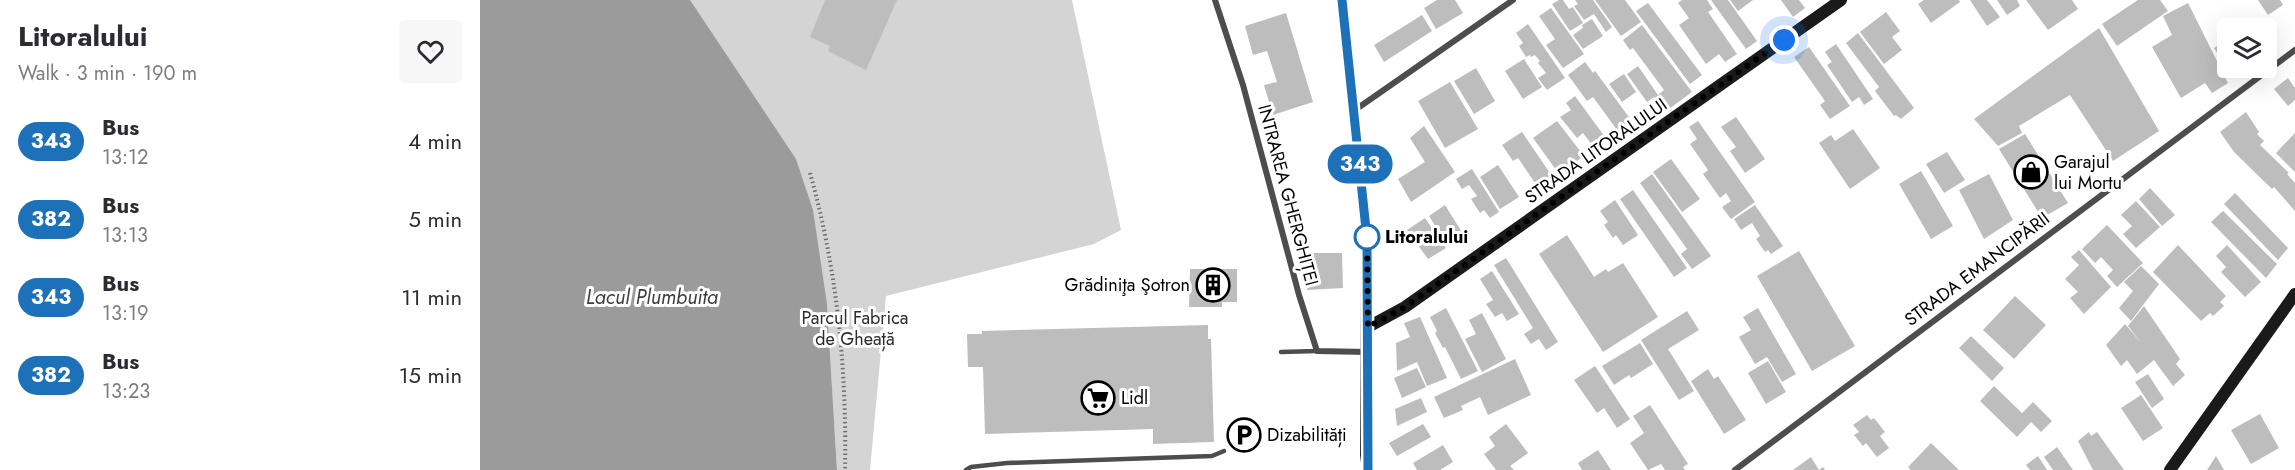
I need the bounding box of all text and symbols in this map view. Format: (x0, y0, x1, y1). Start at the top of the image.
text: Litoralului (18, 16, 148, 57)
map controls (2217, 18, 2277, 78)
button: layers (2217, 18, 2277, 78)
button: heart (399, 20, 462, 83)
your location (1769, 25, 1799, 55)
text: Walk · 3 min · 190 m (18, 59, 197, 88)
street label: STRADA LITORALULUI (1520, 92, 1672, 210)
street label: INTRAREA GHERGHIȚEI (1251, 101, 1325, 289)
text: Bus (102, 111, 139, 143)
text: 4 min (408, 125, 462, 157)
text: 343 (31, 126, 71, 156)
text: 13:12 (102, 143, 148, 172)
line badge: 343 (1326, 144, 1394, 184)
text: 343 (1340, 149, 1380, 179)
place label: Garajul lui Mortu (2054, 149, 2122, 196)
shop icon: Garajul lui Mortu (2013, 154, 2049, 190)
text: Bus (102, 189, 139, 221)
text: 5 min (409, 203, 462, 235)
text: 382 (31, 204, 71, 234)
street label: STRADA EMANCIPĂRII (1899, 206, 2055, 332)
text: 13:13 (102, 221, 148, 250)
marker: Litoralului (1354, 224, 1380, 250)
place label: Litoralului (1385, 224, 1468, 250)
text: Bus (102, 267, 139, 299)
building icon: Grădiniţa Şotron (1195, 267, 1231, 303)
place label: Grădiniţa Şotron (1065, 272, 1190, 298)
text: 11 min (401, 281, 462, 313)
text: 343 (31, 282, 71, 312)
water label: Lacul Plumbuita (586, 283, 718, 312)
text: 13:19 (102, 299, 148, 328)
park label: Parcul Fabrica de Gheață (802, 305, 908, 352)
text: Bus (102, 345, 139, 377)
text: 15 min (399, 359, 462, 391)
text: 382 (31, 360, 71, 390)
text: 13:23 (102, 377, 150, 406)
supermarket icon: Lidl (1080, 380, 1116, 416)
place label: Lidl (1121, 385, 1148, 411)
parking icon: Dizabilități (1226, 417, 1262, 453)
place label: Dizabilități (1267, 422, 1347, 448)

